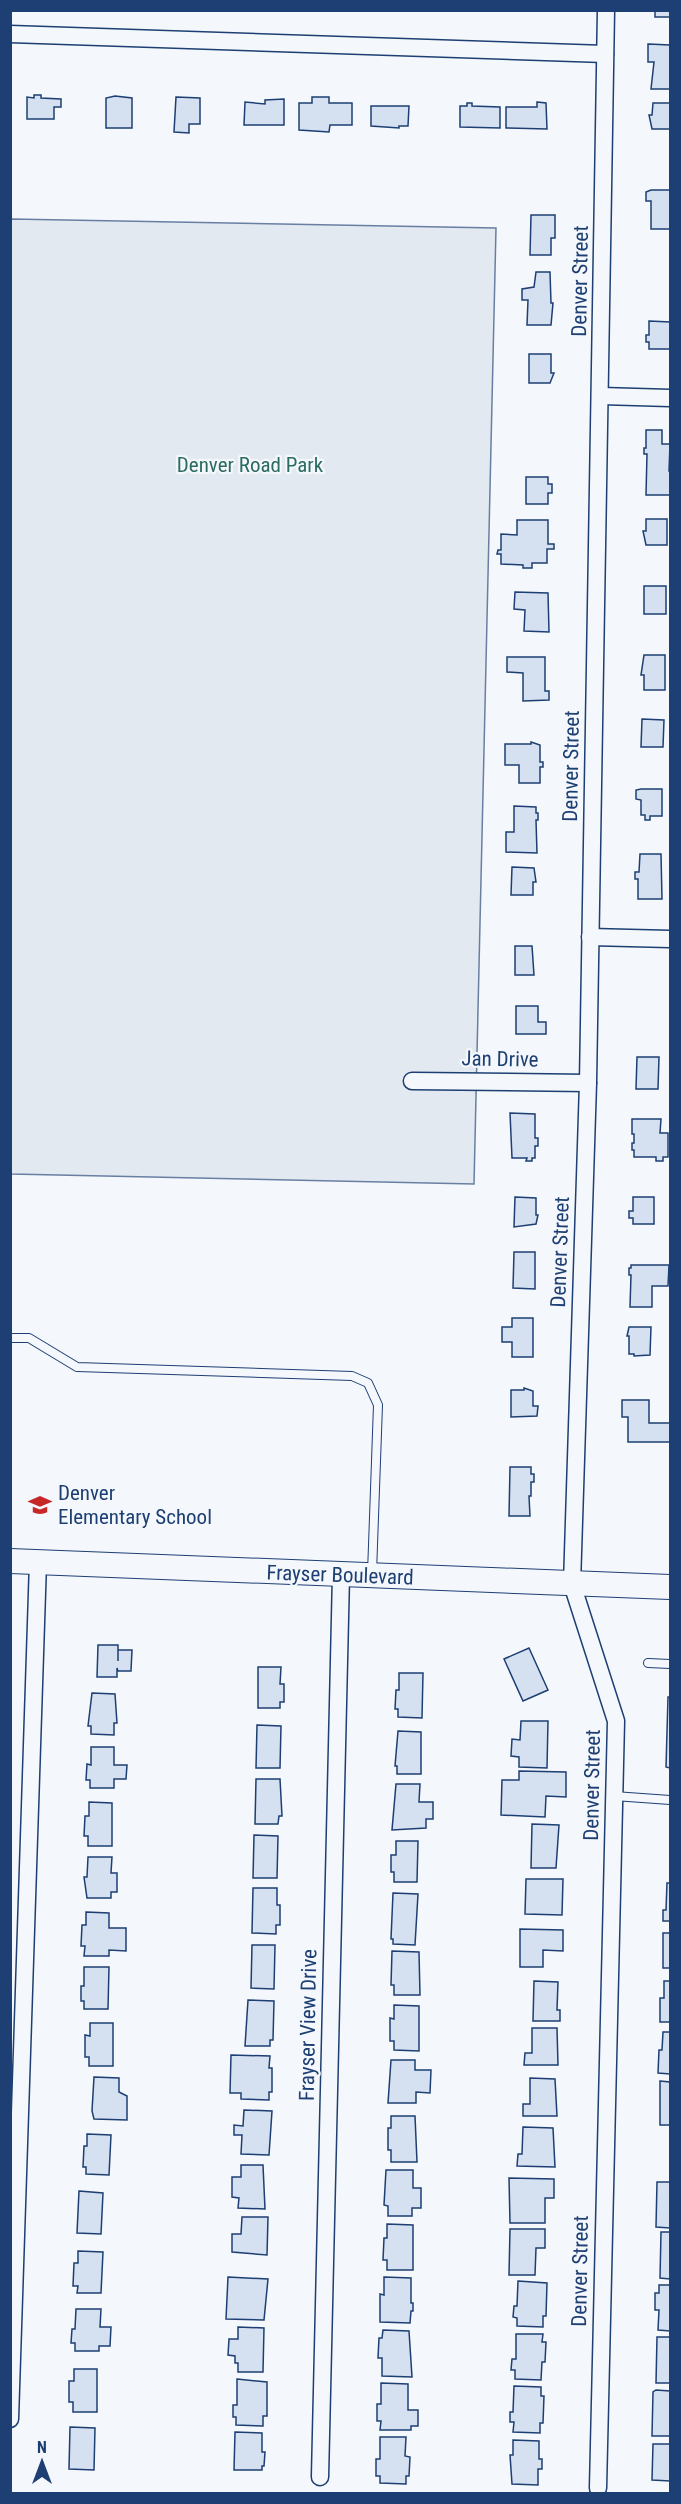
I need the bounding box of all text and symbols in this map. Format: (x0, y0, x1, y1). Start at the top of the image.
street label: Denver Street (567, 225, 593, 337)
park label: Denver Road Park (177, 453, 324, 477)
street label: Denver Street (558, 710, 584, 822)
street label: Jan Drive (461, 1046, 539, 1072)
street label: Denver Street (546, 1196, 574, 1308)
place label: Denver Elementary School (58, 1481, 212, 1529)
school or university icon: Denver Elementary School (27, 1492, 53, 1518)
street label: Frayser Boulevard (266, 1560, 414, 1590)
street label: Denver Street (579, 1729, 605, 1841)
street label: Frayser View Drive (295, 1949, 321, 2101)
street label: Denver Street (567, 2215, 593, 2327)
north arrow (12, 2432, 72, 2492)
text: N (37, 2438, 47, 2457)

